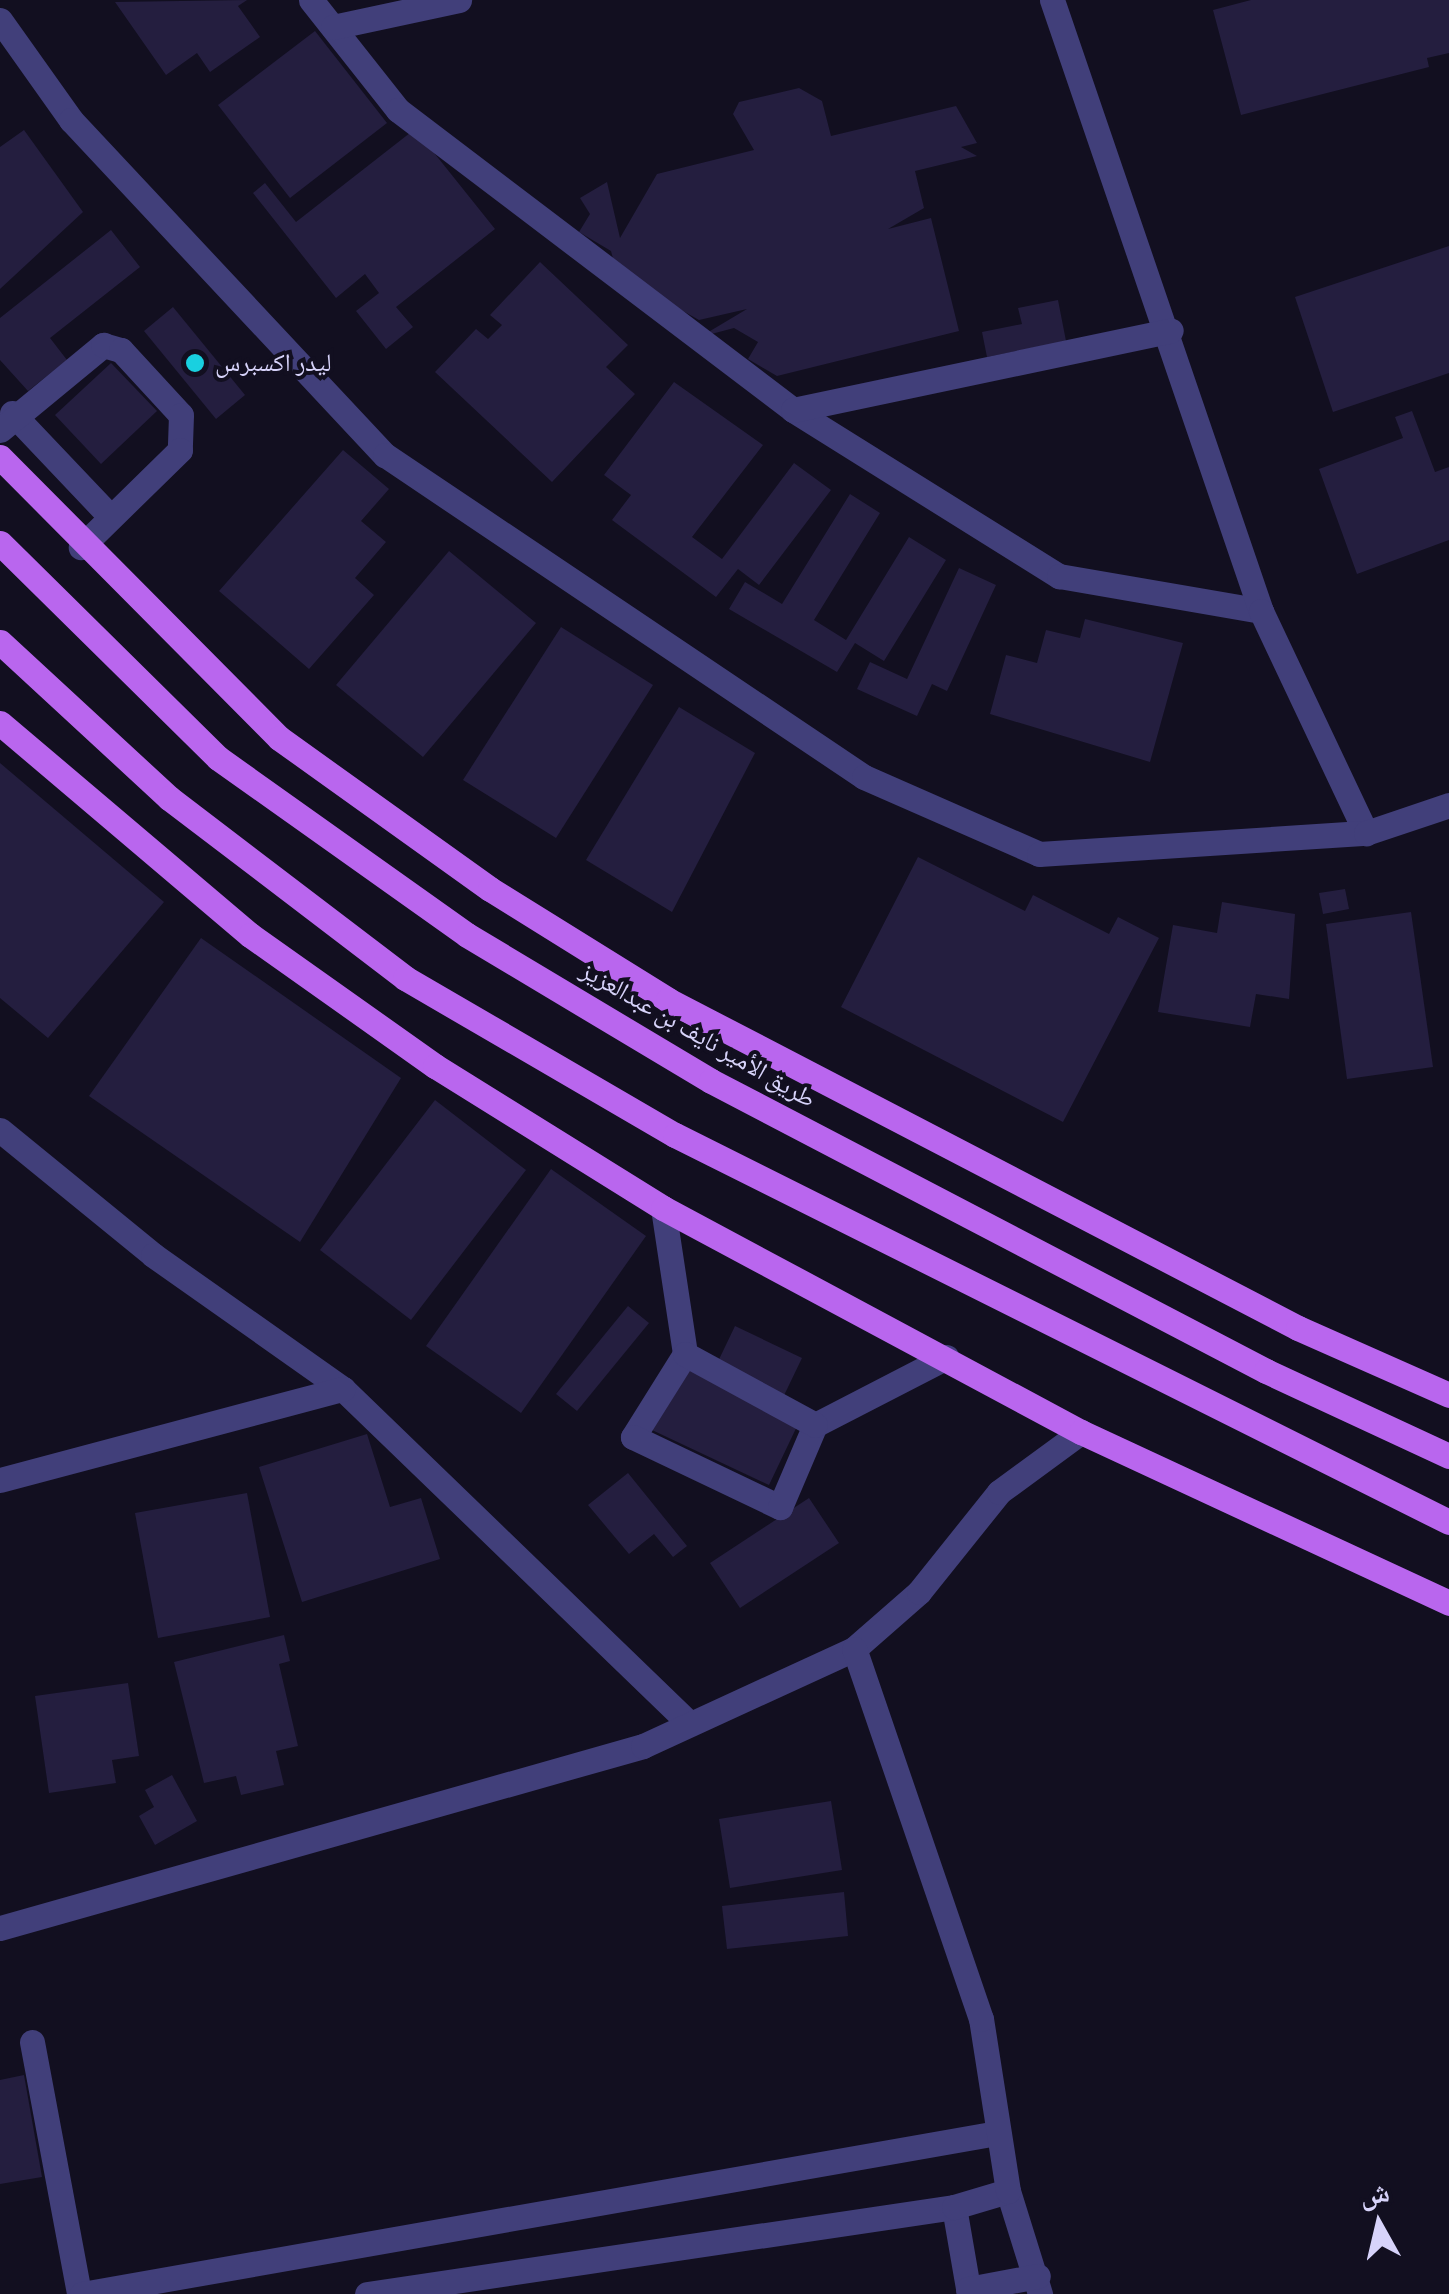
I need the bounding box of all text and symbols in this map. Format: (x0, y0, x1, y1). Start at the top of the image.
place label: ليدر اكسبرس (215, 348, 331, 378)
marker: ليدر اكسبرس (184, 352, 206, 374)
street label: طريق الأمير نايف بن عبدالعزيز (575, 955, 821, 1115)
text: ش (1357, 2172, 1392, 2216)
north arrow (1329, 2174, 1429, 2274)

